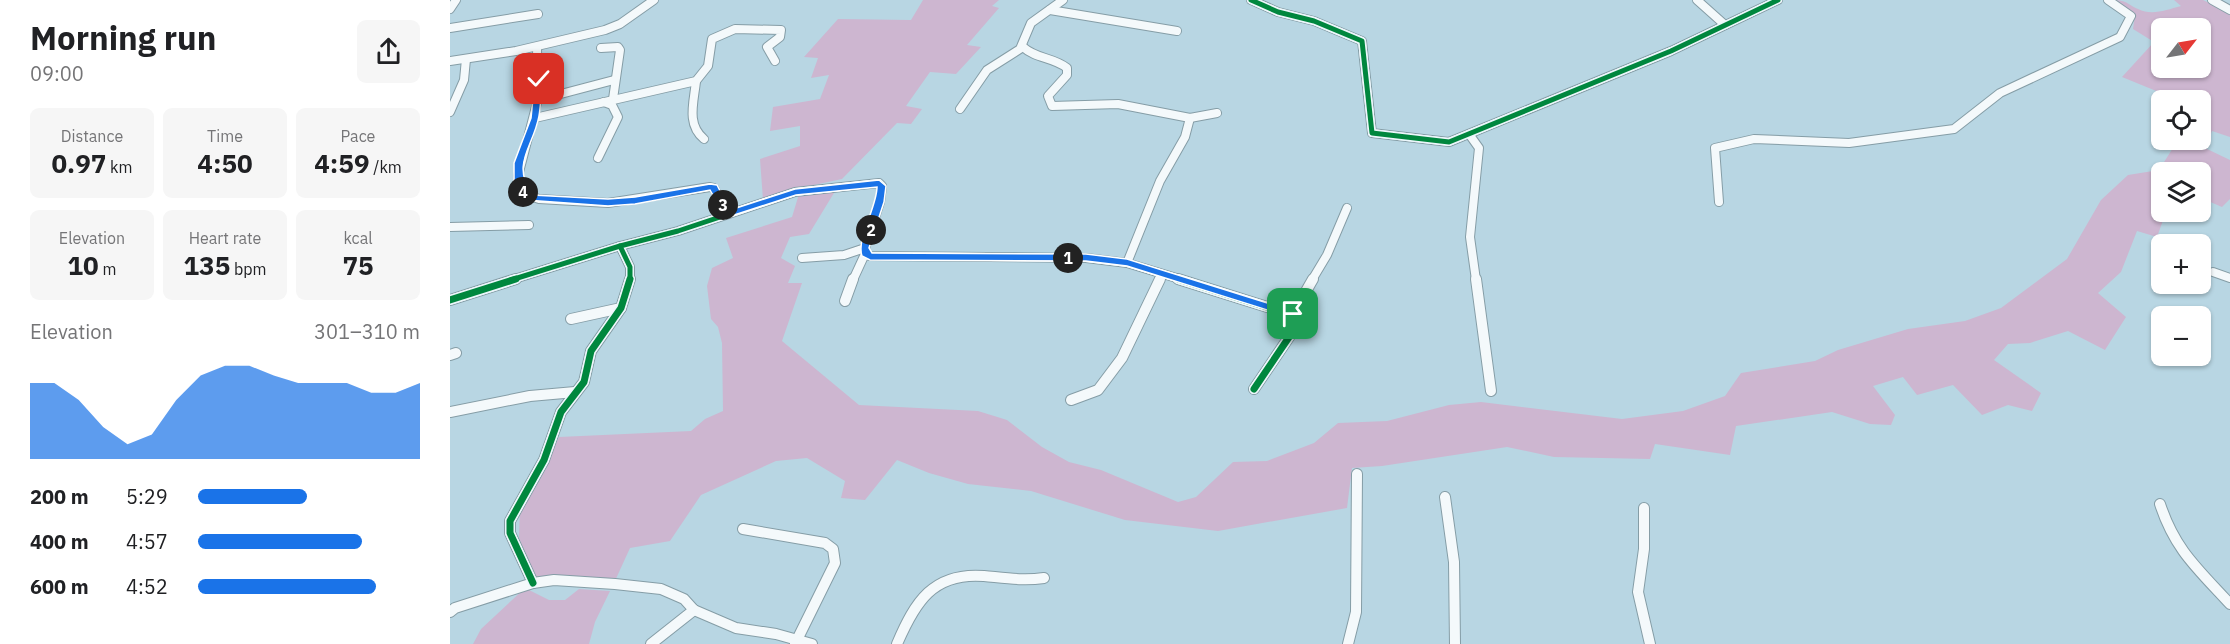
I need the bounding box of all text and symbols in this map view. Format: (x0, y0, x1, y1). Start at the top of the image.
text: Morning run (30, 16, 216, 59)
north arrow (2151, 18, 2211, 78)
map controls (2151, 18, 2211, 366)
button: share (357, 20, 420, 83)
pin (513, 53, 564, 104)
text: 09:00 (30, 60, 84, 87)
icon: check (522, 62, 555, 95)
button: locate (2151, 90, 2211, 150)
text: Distance (61, 126, 123, 146)
text: Time (207, 126, 243, 146)
text: Pace (341, 126, 375, 146)
text: 0.97 (51, 146, 106, 180)
text: 4:50 (197, 146, 253, 180)
text: 4:59 (314, 146, 370, 180)
text: km (106, 157, 133, 177)
text: /km (370, 157, 402, 177)
button: layers (2151, 162, 2211, 222)
pin: 4 (508, 177, 538, 207)
text: 4 (518, 182, 528, 202)
pin: 3 (708, 190, 738, 220)
text: 3 (718, 195, 728, 215)
pin: 2 (856, 215, 886, 245)
text: 2 (866, 220, 876, 240)
text: Elevation (59, 228, 125, 248)
text: Heart rate (189, 228, 261, 248)
text: kcal (343, 228, 373, 248)
button: + (2151, 234, 2211, 294)
pin: 1 (1053, 243, 1083, 273)
text: 10 (68, 248, 99, 282)
text: 135 (183, 248, 230, 282)
text: 75 (342, 248, 374, 282)
text: 1 (1063, 248, 1073, 268)
text: m (99, 259, 116, 279)
text: bpm (230, 259, 267, 279)
pin (1267, 288, 1318, 339)
icon: arrive (1276, 297, 1309, 330)
button: − (2151, 306, 2211, 366)
text: Elevation (30, 318, 113, 345)
text: 301–310 m (314, 318, 420, 345)
text: 200 m (30, 483, 89, 510)
text: 5:29 (126, 483, 168, 510)
text: 400 m (30, 528, 89, 555)
text: 4:57 (126, 528, 168, 555)
text: 600 m (30, 573, 89, 600)
text: 4:52 (126, 573, 168, 600)

